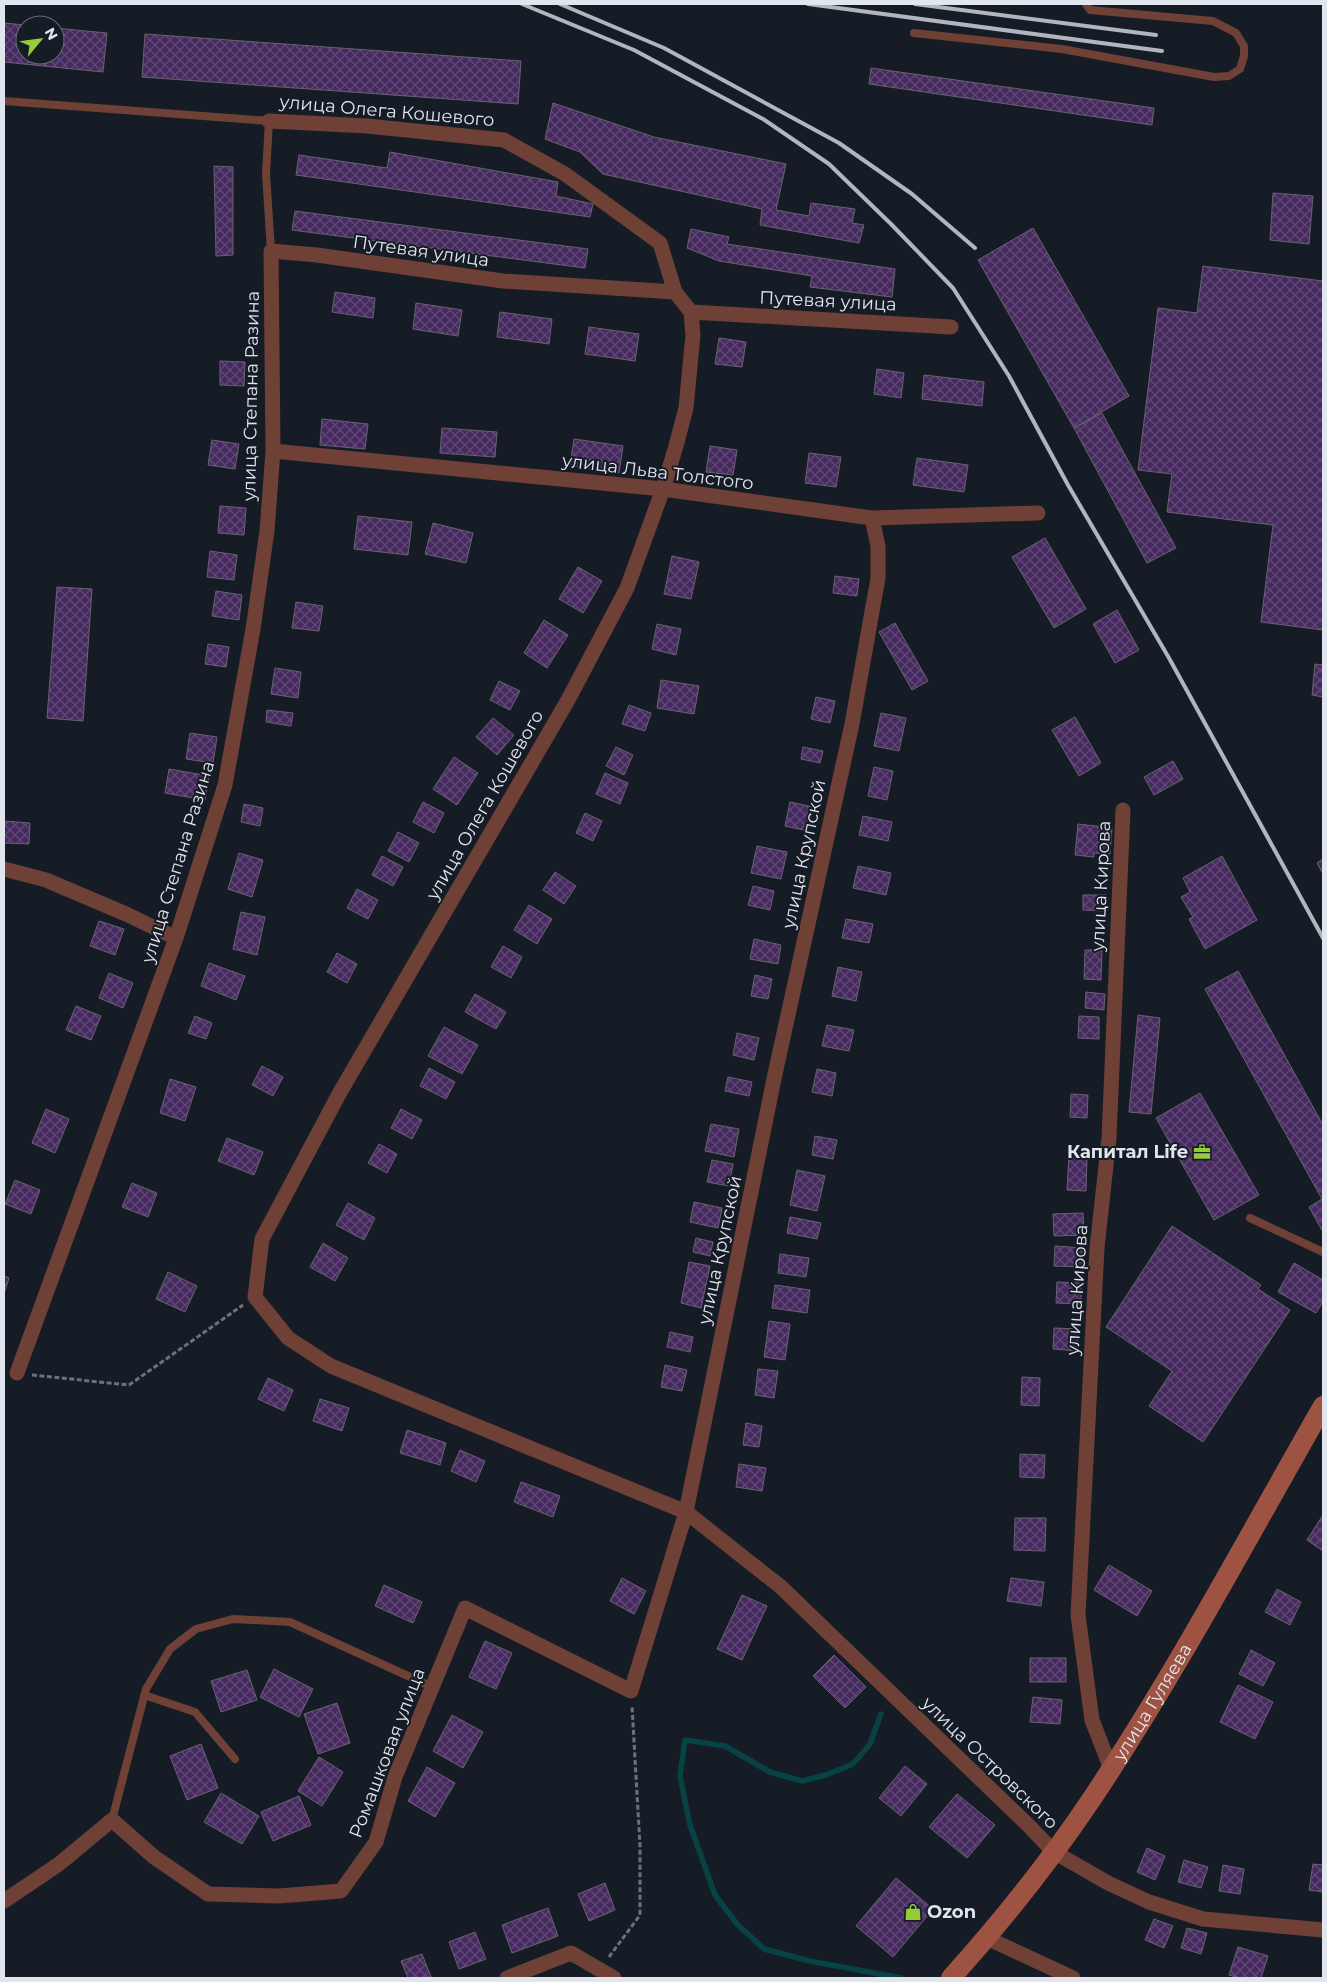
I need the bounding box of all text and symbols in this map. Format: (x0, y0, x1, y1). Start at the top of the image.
north arrow (15, 15, 65, 65)
text: N (41, 24, 62, 43)
street label: улица Олега Кошевого (278, 91, 495, 131)
street label: Путевая улица (351, 231, 491, 271)
street label: Путевая улица (759, 286, 897, 316)
street label: улица Степана Разина (238, 291, 264, 502)
street label: улица Льва Толстого (560, 449, 755, 495)
street label: улица Олега Кошевого (421, 706, 548, 905)
street label: улица Степана Разина (136, 758, 219, 967)
street label: улица Крупской (777, 777, 831, 931)
street label: улица Кирова (1087, 820, 1115, 953)
place label: Капитал Life (1067, 1141, 1188, 1163)
office icon: Капитал Life (1192, 1142, 1212, 1162)
street label: улица Крупской (693, 1173, 747, 1327)
street label: улица Кирова (1061, 1224, 1093, 1357)
street label: улица Гуляева (1108, 1640, 1197, 1766)
street label: Ромашковая улица (344, 1665, 430, 1841)
street label: улица Островского (917, 1692, 1063, 1834)
place label: Ozon (927, 1901, 976, 1923)
shop icon: Ozon (903, 1902, 923, 1922)

